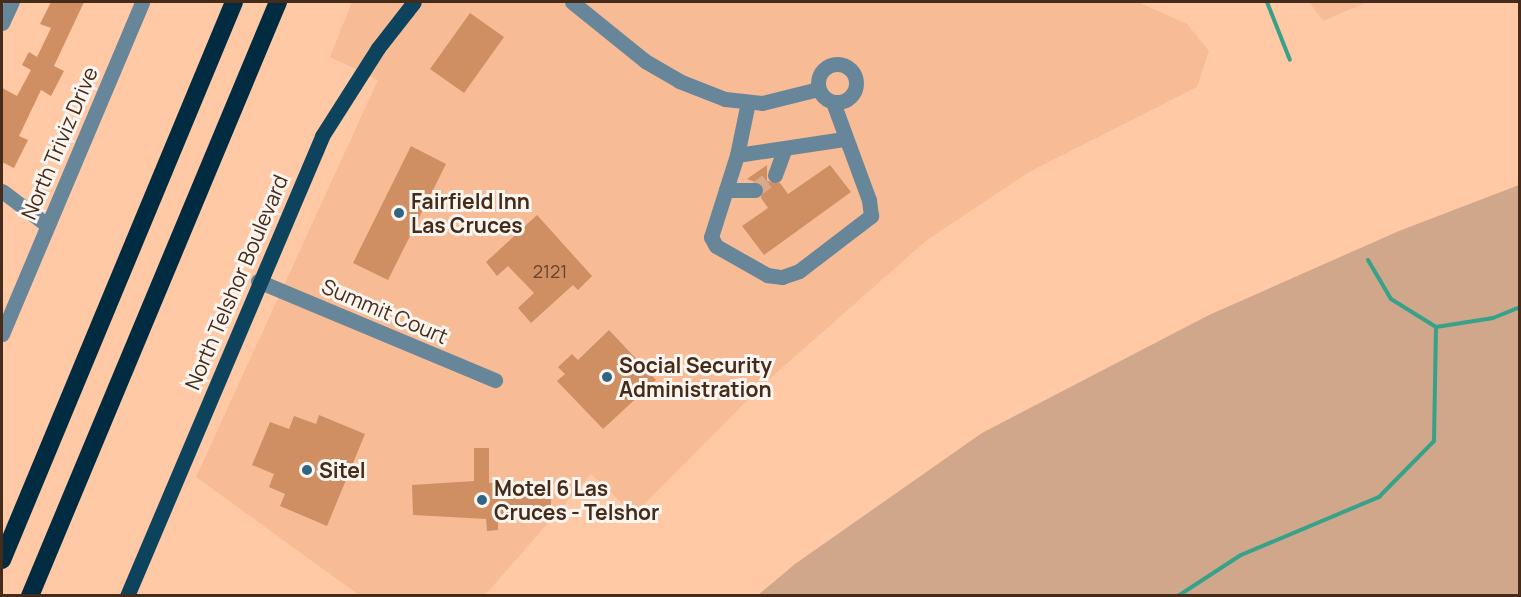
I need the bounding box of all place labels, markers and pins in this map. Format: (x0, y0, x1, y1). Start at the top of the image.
place label: Fairfield Inn Las Cruces (411, 188, 530, 238)
marker: Fairfield Inn Las Cruces (392, 206, 406, 220)
place label: Social Security Administration (619, 352, 772, 402)
marker: Social Security Administration (600, 370, 614, 384)
place label: Sitel (319, 457, 366, 483)
marker: Sitel (300, 463, 314, 477)
place label: Motel 6 Las Cruces - Telshor (494, 475, 659, 525)
marker: Motel 6 Las Cruces - Telshor (475, 493, 489, 507)

